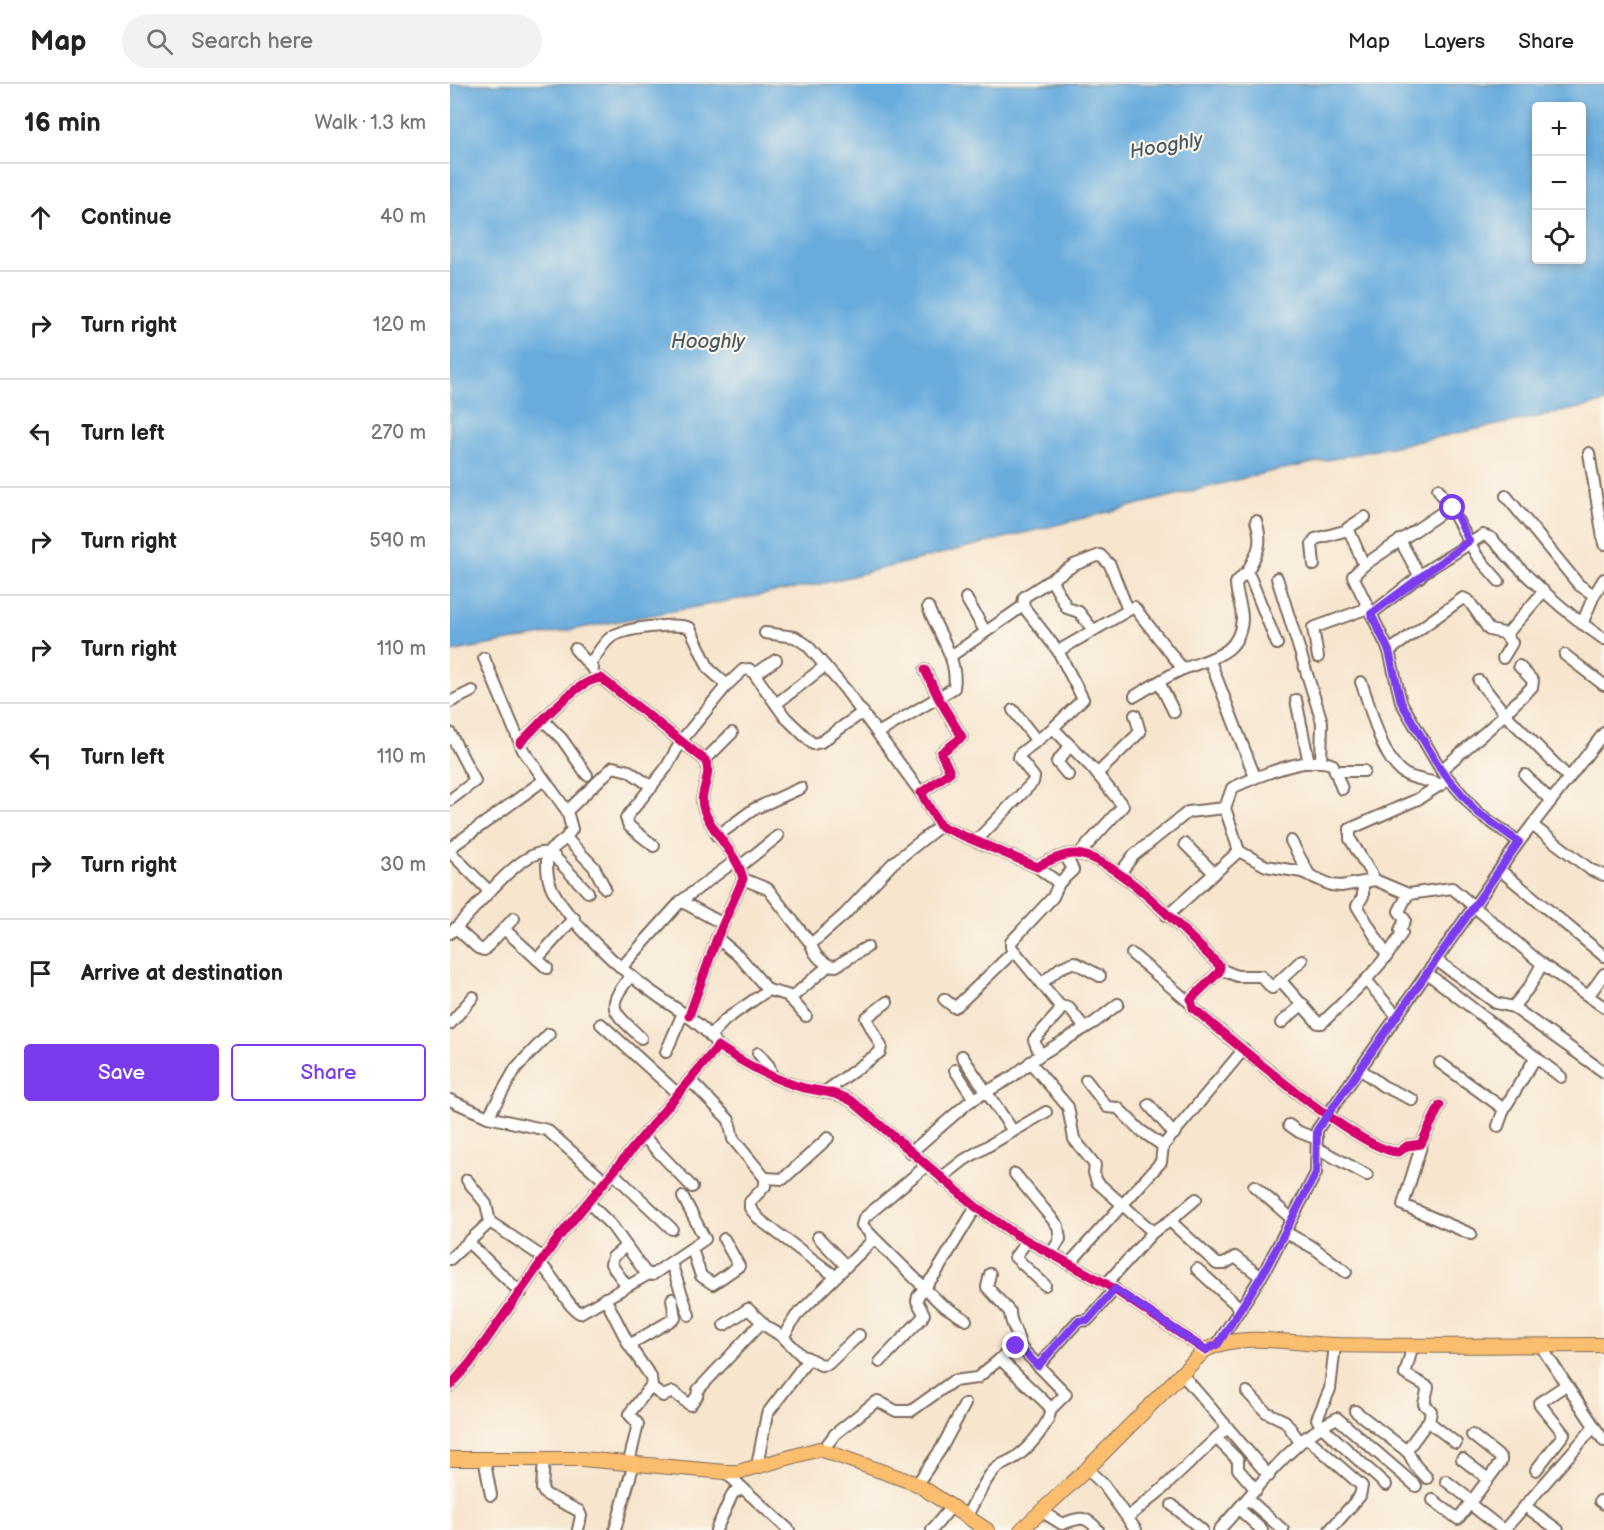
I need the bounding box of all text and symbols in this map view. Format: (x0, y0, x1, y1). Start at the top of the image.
search box (122, 14, 542, 68)
text: Map (30, 25, 86, 58)
icon: search (143, 25, 176, 58)
text: Search here (191, 28, 313, 55)
text: Map (1348, 29, 1390, 54)
text: Layers (1423, 29, 1485, 54)
text: Share (1518, 29, 1574, 54)
map controls (1532, 102, 1586, 264)
button: + (1532, 102, 1586, 156)
text: 16 min (24, 108, 101, 139)
text: Walk · 1.3 km (315, 111, 426, 135)
water label: Hooghly (1128, 128, 1206, 164)
button: − (1532, 156, 1586, 210)
icon: ahead (24, 201, 57, 234)
text: Continue (81, 204, 171, 231)
text: 40 m (380, 205, 426, 229)
button: locate (1532, 210, 1586, 264)
icon: right (24, 309, 57, 342)
text: Turn right (81, 312, 177, 339)
text: 120 m (373, 313, 426, 337)
water label: Hooghly (671, 330, 746, 354)
icon: left (24, 417, 57, 450)
text: Turn left (81, 420, 165, 447)
text: 270 m (371, 421, 426, 445)
route start (1439, 494, 1465, 520)
icon: right (24, 525, 57, 558)
text: Turn right (81, 528, 177, 555)
text: 590 m (369, 529, 426, 553)
icon: right (24, 633, 57, 666)
text: Turn right (81, 636, 177, 663)
text: 110 m (377, 637, 426, 661)
icon: left (24, 741, 57, 774)
text: Turn left (81, 744, 165, 771)
text: 110 m (377, 745, 426, 769)
icon: right (24, 849, 57, 882)
text: Turn right (81, 852, 177, 879)
text: 30 m (380, 853, 426, 877)
icon: arrive (24, 957, 57, 990)
text: Arrive at destination (81, 960, 283, 987)
button: Save (24, 1044, 219, 1101)
button: Share (231, 1044, 426, 1101)
route end (1002, 1332, 1028, 1358)

